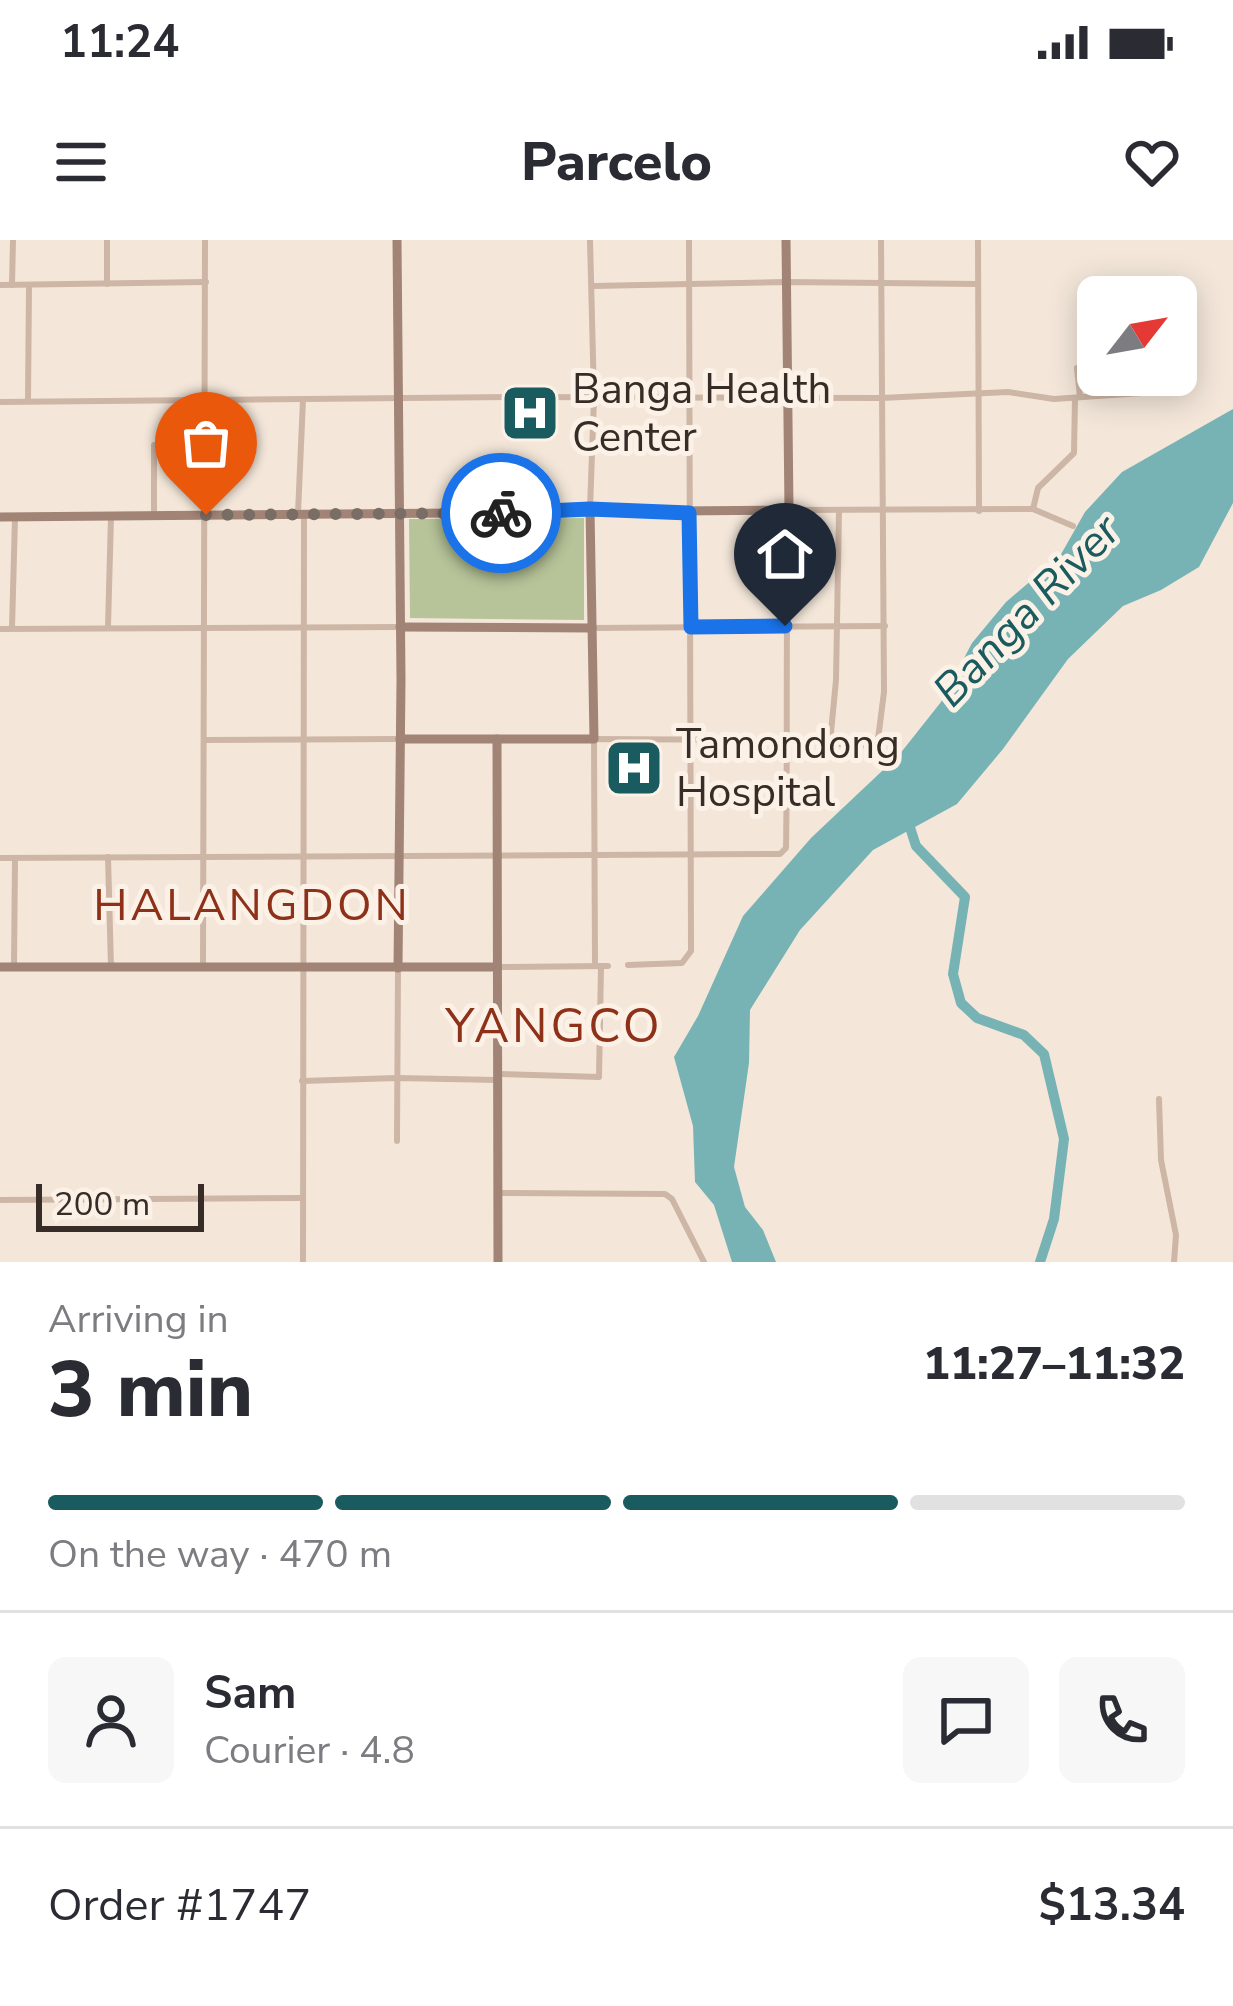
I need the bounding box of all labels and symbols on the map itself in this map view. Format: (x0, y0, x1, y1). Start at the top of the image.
north arrow (1077, 276, 1197, 396)
place label: Banga Health Center (572, 361, 831, 466)
hospital icon: Banga Health Center (499, 382, 561, 444)
pin (155, 392, 257, 515)
courier (441, 453, 561, 573)
water label: Banga River (920, 500, 1135, 720)
pin (734, 503, 836, 626)
place label: Tamondong Hospital (676, 716, 900, 821)
hospital icon: Tamondong Hospital (603, 737, 665, 799)
district label: HALANGDON (93, 875, 411, 936)
district label: YANGCO (445, 993, 662, 1059)
scale bar (36, 1178, 204, 1231)

